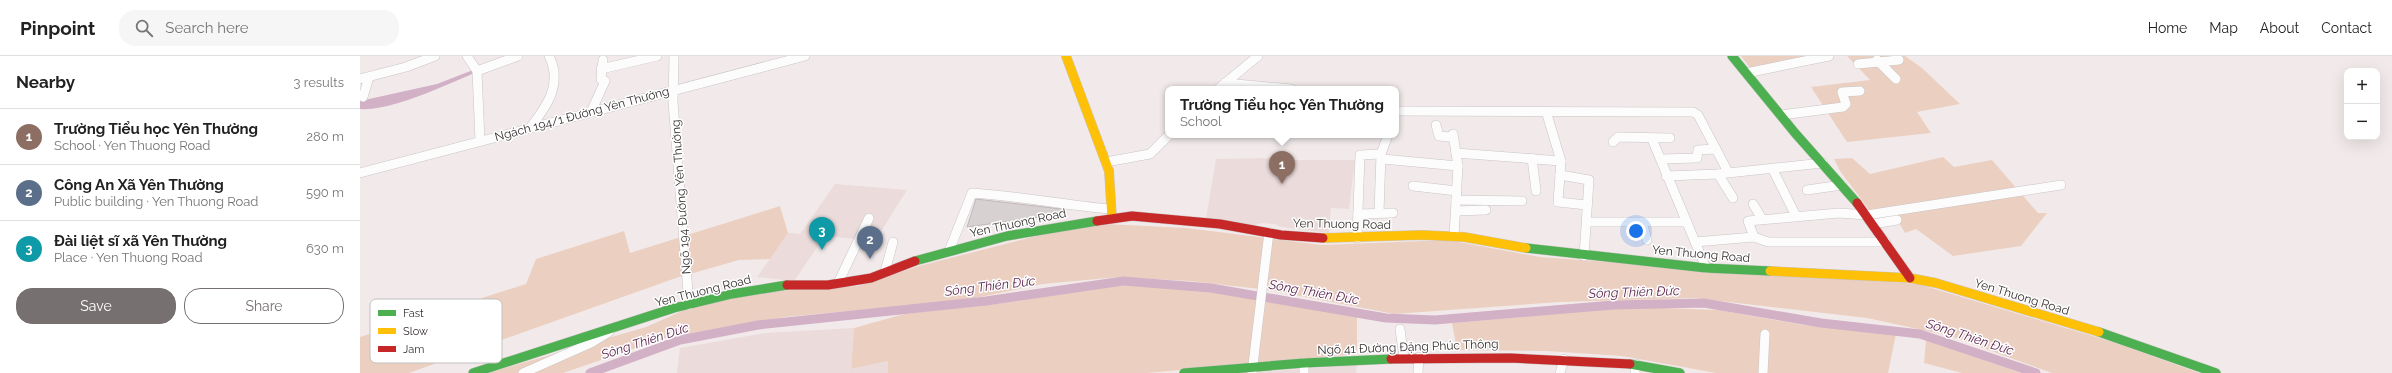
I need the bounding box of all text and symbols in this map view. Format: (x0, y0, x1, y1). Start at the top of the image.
search box (119, 10, 399, 46)
text: Pinpoint (20, 17, 95, 39)
icon: search (133, 17, 155, 39)
text: Search here (165, 19, 249, 37)
text: Home (2148, 20, 2187, 36)
text: Map (2209, 20, 2238, 36)
text: About (2260, 20, 2299, 36)
text: Contact (2321, 20, 2372, 36)
map controls (2344, 68, 2380, 140)
button: + (2344, 68, 2380, 104)
text: Nearby (16, 72, 75, 92)
text: 3 results (294, 75, 344, 90)
street label: Ngách 194/1 Đường Yên Thường (493, 84, 671, 144)
popup (1165, 86, 1399, 138)
text: Trường Tiểu học Yên Thường (1180, 96, 1384, 114)
button: − (2344, 104, 2380, 140)
text: School (1180, 114, 1222, 129)
street label: Ngõ 194 Đường Yên Thường (669, 119, 693, 275)
text: Trường Tiểu học Yên Thường (54, 120, 258, 138)
text: 1 (26, 129, 32, 144)
text: 280 m (306, 129, 344, 144)
text: School · Yen Thuong Road (54, 138, 210, 153)
pin: 1 (1269, 151, 1295, 184)
text: Công An Xã Yên Thường (54, 176, 224, 194)
text: 2 (25, 185, 33, 200)
text: 590 m (306, 185, 344, 200)
text: Public building · Yen Thuong Road (54, 194, 258, 209)
street label: Yen Thuong Road (968, 206, 1068, 240)
street label: Yen Thuong Road (1293, 216, 1391, 232)
pin: 3 (809, 217, 835, 250)
your location (1626, 221, 1646, 241)
pin: 2 (857, 226, 883, 259)
text: Đài liệt sĩ xã Yên Thường (54, 232, 227, 250)
text: 3 (25, 241, 33, 256)
text: 630 m (306, 241, 344, 256)
street label: Yen Thuong Road (1651, 243, 1751, 265)
text: Place · Yen Thuong Road (54, 250, 203, 265)
street label: Yen Thuong Road (654, 272, 752, 310)
water label: Sông Thiên Đức (943, 273, 1036, 299)
street label: Yen Thuong Road (1973, 276, 2071, 318)
water label: Sông Thiên Đức (1267, 277, 1360, 307)
water label: Sông Thiên Đức (1587, 283, 1680, 301)
button: Save (16, 288, 176, 324)
button: Share (184, 288, 344, 324)
legend (370, 299, 502, 363)
text: Fast (403, 307, 424, 320)
water label: Sông Thiên Đức (1923, 315, 2016, 358)
water label: Sông Thiên Đức (598, 320, 691, 363)
text: Slow (403, 325, 428, 338)
street label: Ngõ 41 Đường Đặng Phúc Thông (1317, 337, 1499, 357)
text: Jam (403, 343, 424, 356)

